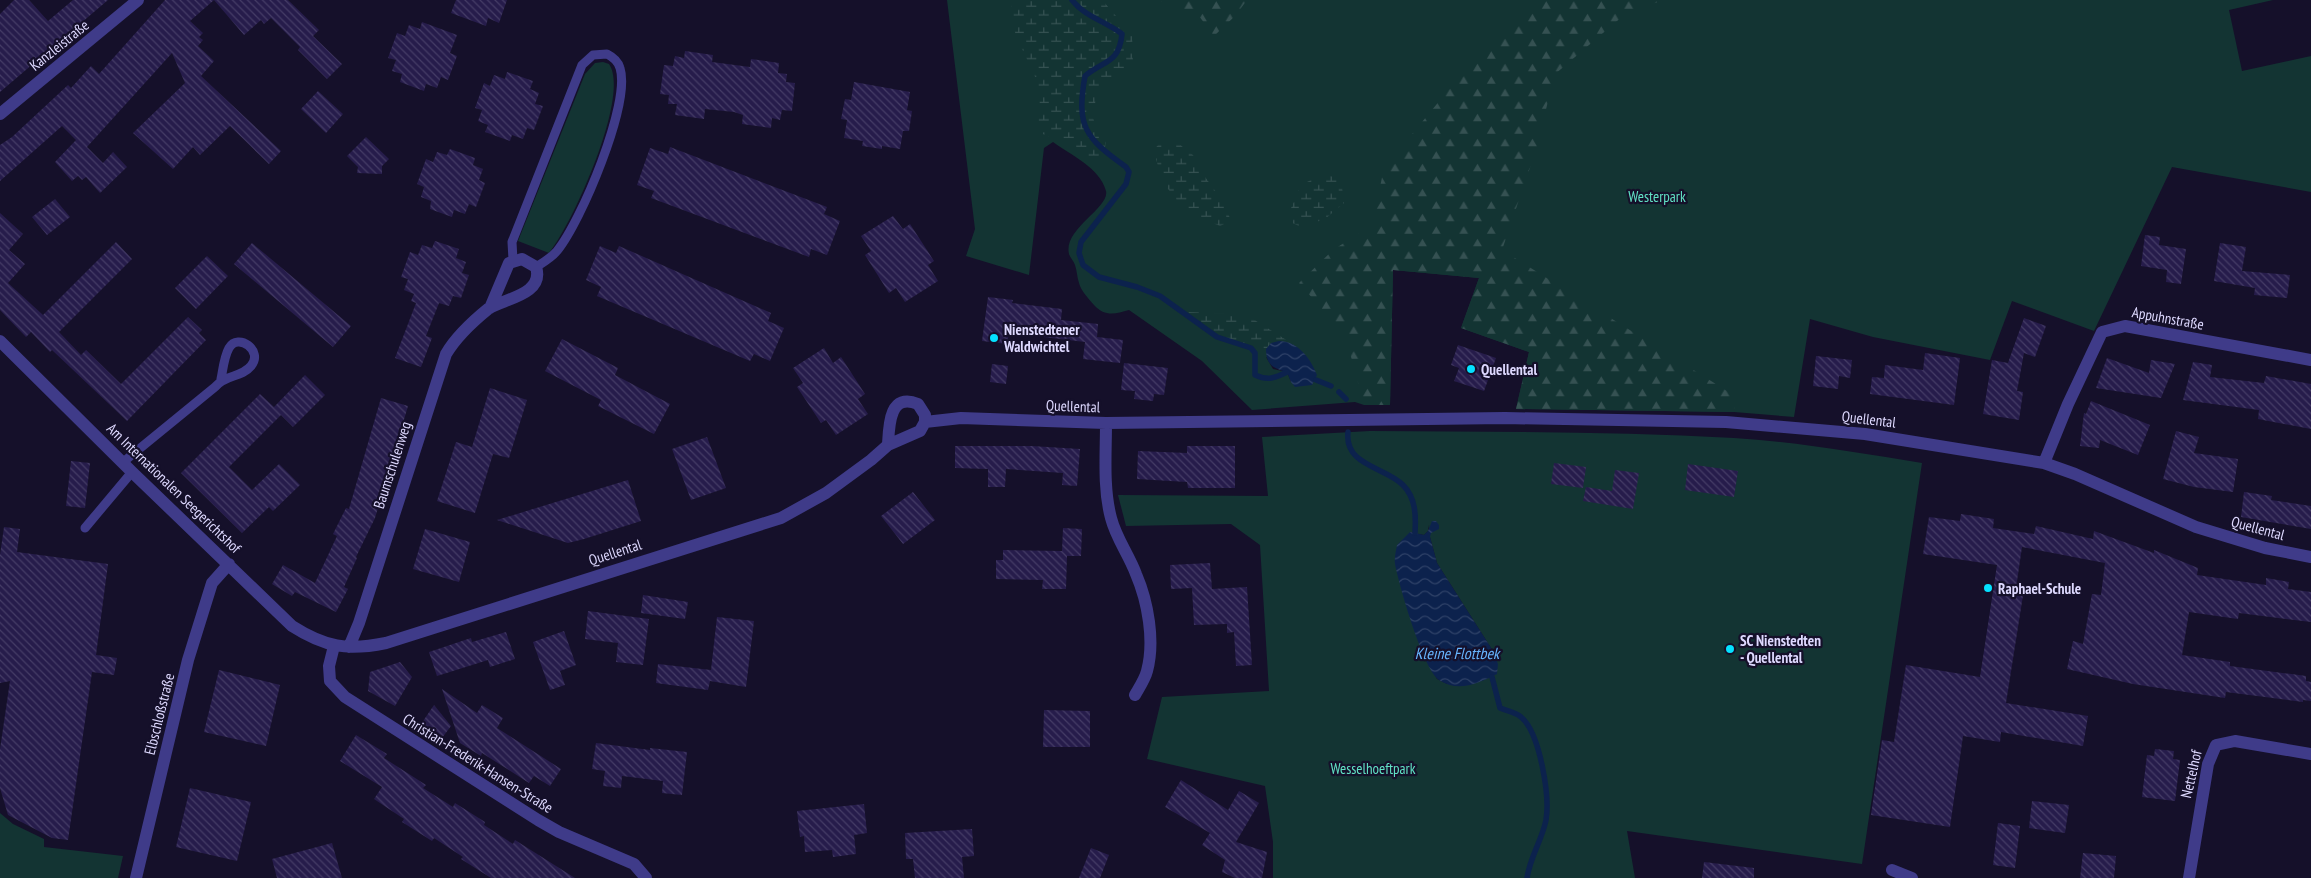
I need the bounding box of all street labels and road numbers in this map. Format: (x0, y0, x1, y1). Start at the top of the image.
street label: Kanzleistraße (25, 15, 93, 75)
street label: Appuhnstraße (2131, 302, 2205, 334)
street label: Quellental (1046, 396, 1101, 416)
street label: Quellental (1841, 406, 1898, 432)
street label: Am Internationalen Seegerichtshof (103, 419, 246, 558)
street label: Baumschulenweg (369, 419, 415, 511)
street label: Quellental (2229, 512, 2287, 544)
street label: Quellental (586, 534, 644, 569)
street label: Elbschloßstraße (140, 671, 178, 757)
street label: Christian-Frederik-Hansen-Straße (399, 709, 557, 817)
street label: Nettelhof (2176, 747, 2206, 800)

